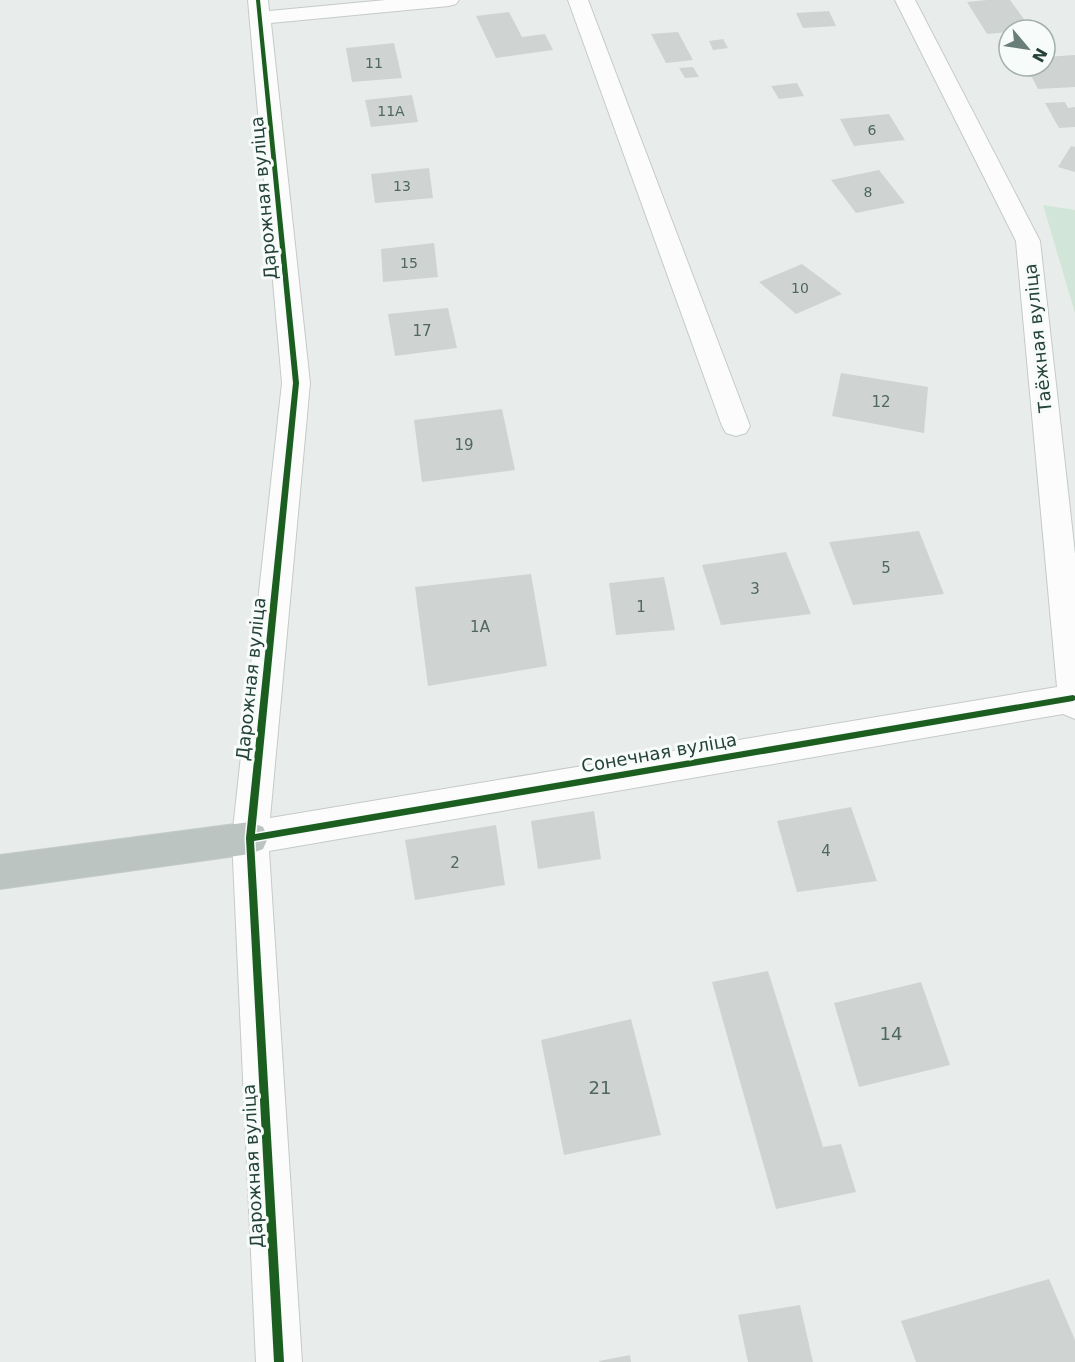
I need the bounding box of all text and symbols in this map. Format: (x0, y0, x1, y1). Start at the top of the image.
north arrow (997, 18, 1057, 78)
text: N (1028, 45, 1051, 65)
house number: 11 (365, 55, 383, 71)
house number: 11А (377, 103, 405, 119)
street label: Дарожная вуліца (246, 115, 281, 281)
house number: 6 (868, 122, 877, 138)
house number: 13 (393, 178, 411, 194)
house number: 8 (864, 184, 872, 200)
house number: 15 (400, 255, 418, 271)
street label: Таёжная вуліца (1019, 263, 1056, 415)
house number: 10 (791, 280, 809, 296)
house number: 17 (412, 322, 432, 340)
house number: 12 (871, 393, 891, 411)
house number: 19 (454, 436, 474, 454)
house number: 5 (881, 559, 891, 577)
house number: 3 (750, 580, 760, 598)
street label: Дарожная вуліца (231, 596, 270, 762)
house number: 1 (636, 598, 646, 616)
house number: 1А (470, 618, 491, 636)
street label: Сонечная вуліца (580, 728, 738, 777)
house number: 4 (821, 842, 831, 860)
house number: 2 (450, 854, 460, 872)
house number: 14 (880, 1023, 902, 1044)
house number: 21 (589, 1077, 611, 1098)
street label: Дарожная вуліца (238, 1084, 267, 1249)

